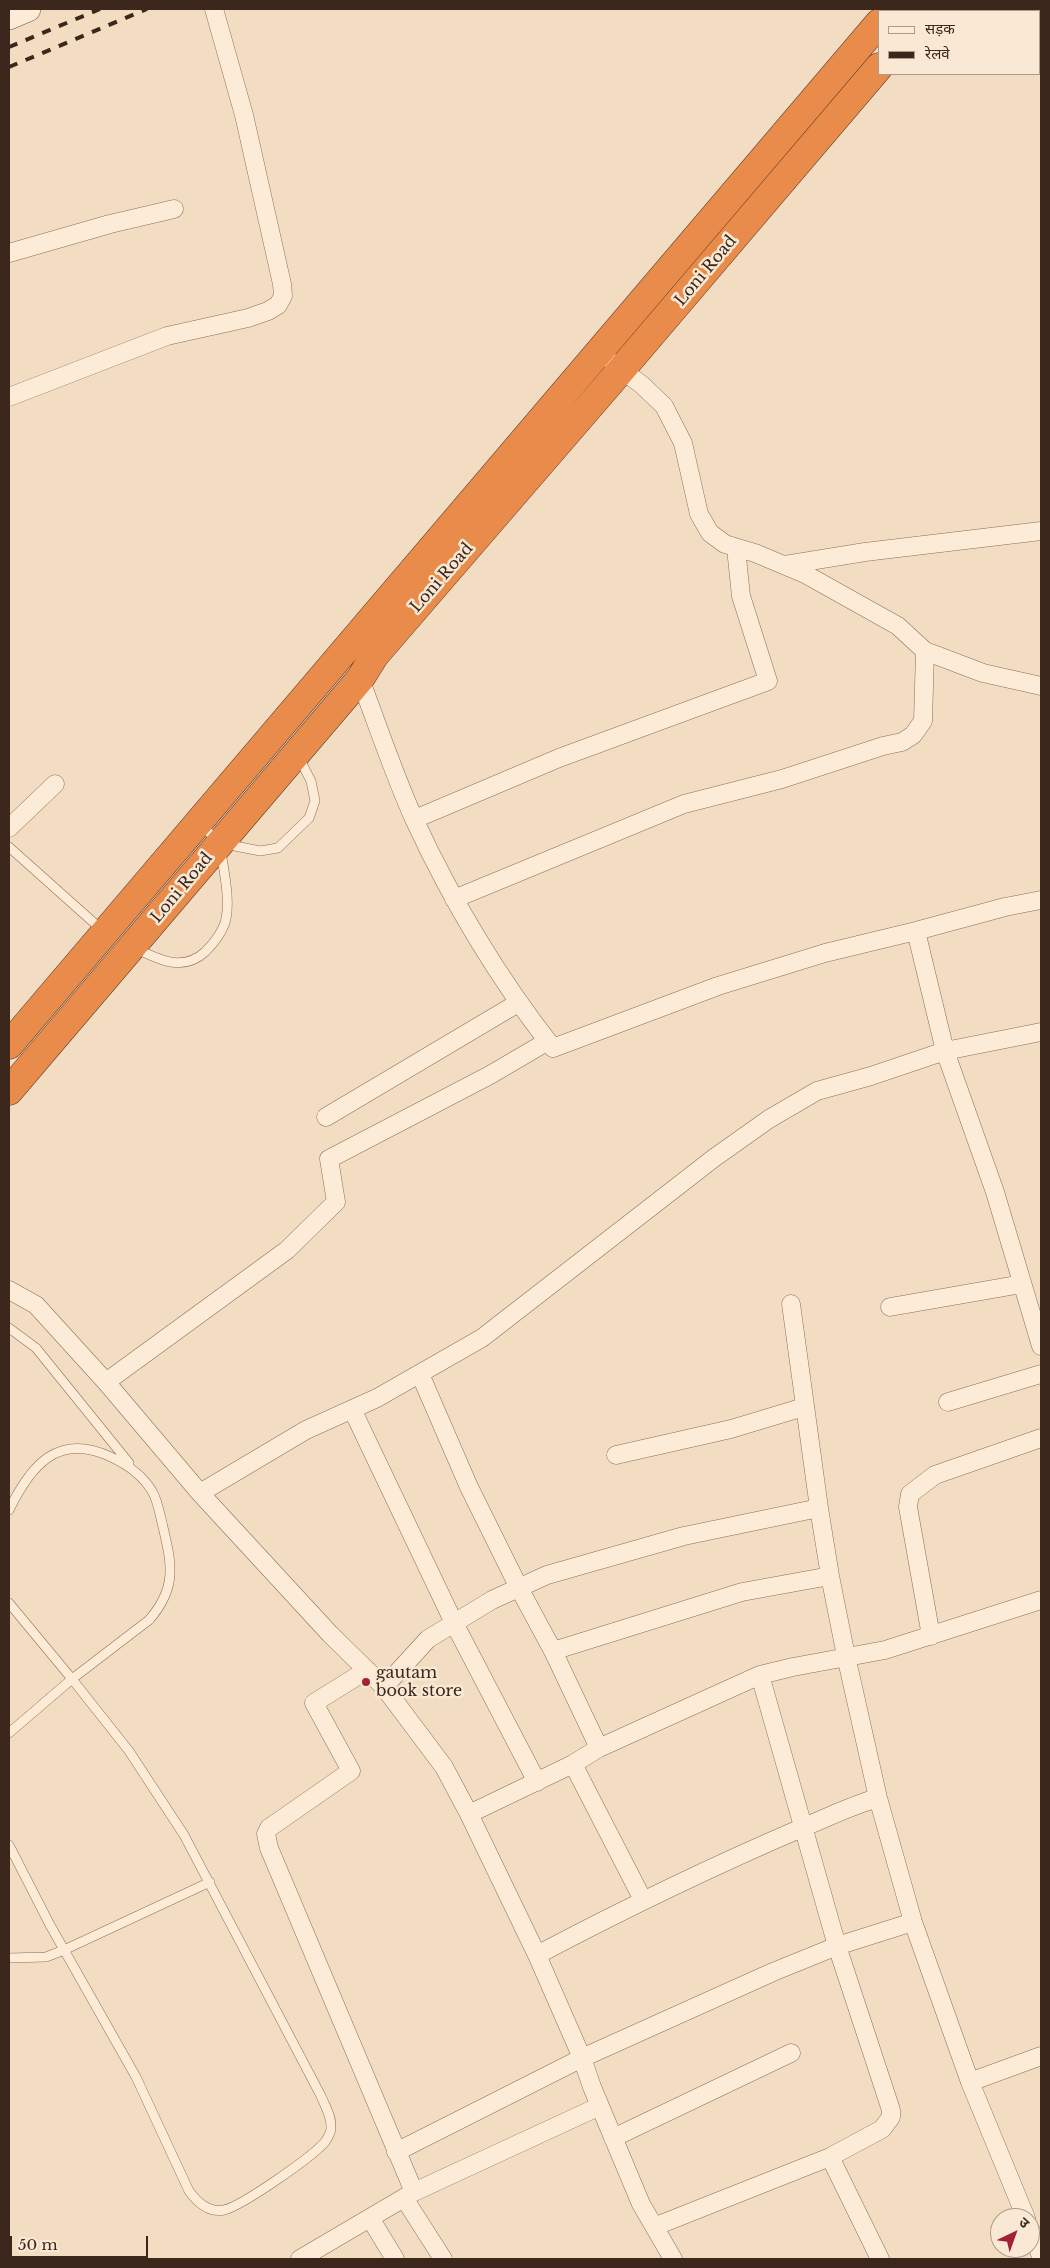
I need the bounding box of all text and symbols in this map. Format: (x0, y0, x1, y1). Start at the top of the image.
legend (878, 10, 1040, 75)
text: सड़क (925, 19, 955, 38)
text: रेलवे (925, 44, 950, 63)
street label: Loni Road (671, 232, 741, 310)
street label: Loni Road (407, 539, 477, 617)
street label: Loni Road (147, 849, 217, 927)
place label: gautam book store (376, 1663, 462, 1701)
marker: gautam book store (360, 1676, 372, 1688)
north arrow (990, 2208, 1040, 2258)
text: उ (1015, 2213, 1033, 2232)
scale bar (12, 2226, 150, 2258)
text: 50 m (18, 2235, 58, 2254)

